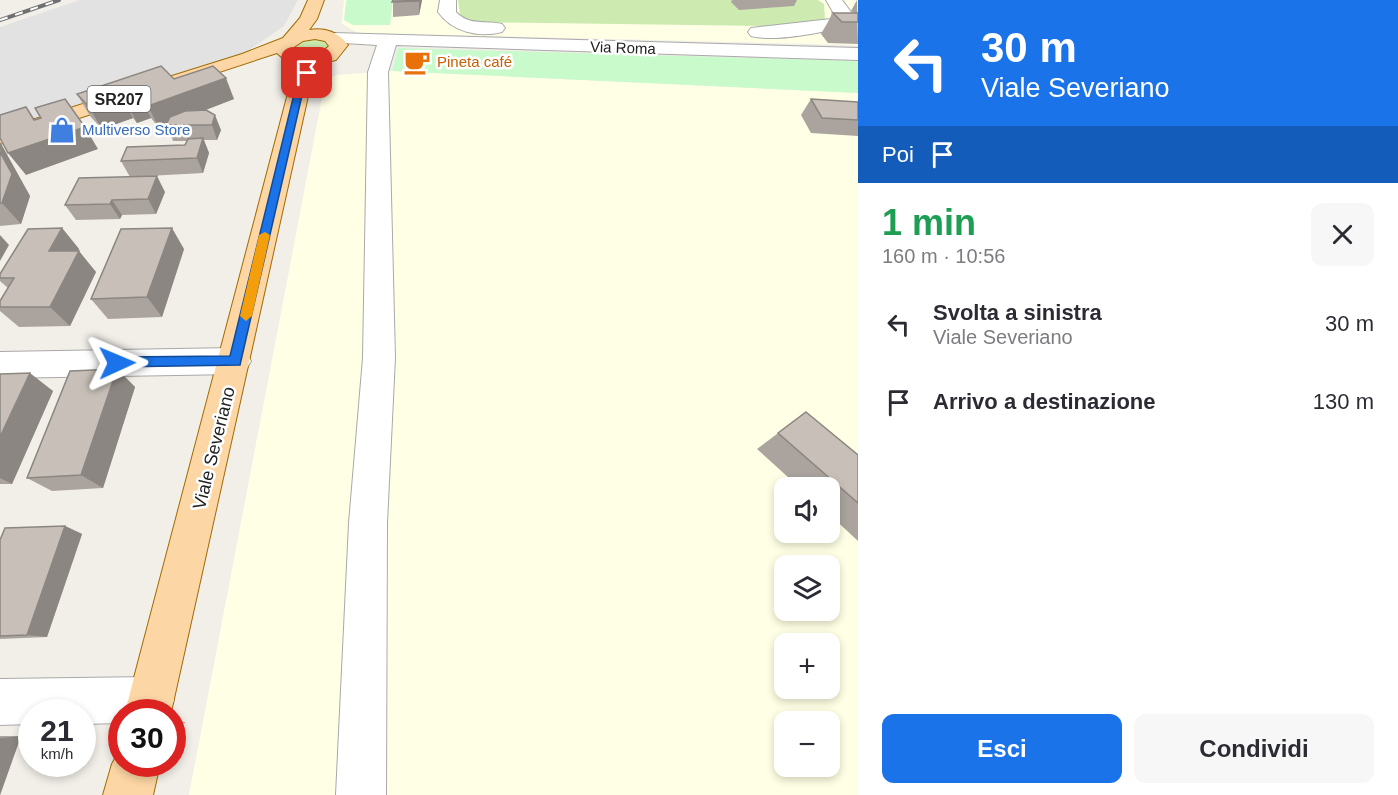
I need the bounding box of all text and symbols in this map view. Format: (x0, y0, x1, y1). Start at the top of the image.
icon: left (882, 24, 960, 102)
text: 30 m (981, 24, 1077, 71)
street label: Via Roma (590, 38, 657, 57)
pin (281, 47, 332, 98)
cafe icon: Pineta café (402, 47, 432, 77)
place label: Pineta café (437, 53, 512, 70)
icon: arrive (290, 56, 323, 89)
text: Viale Severiano (981, 73, 1170, 103)
road number: SR207 (88, 86, 150, 112)
shop icon: Multiverso Store (47, 115, 77, 145)
place label: Multiverso Store (82, 121, 190, 138)
icon: arrive (926, 138, 959, 171)
text: Poi (882, 142, 914, 167)
text: 1 min (882, 202, 976, 243)
button: close (1311, 203, 1374, 266)
text: 160 m · 10:56 (882, 245, 1005, 267)
text: Svolta a sinistra (933, 300, 1102, 325)
icon: left (882, 308, 915, 341)
text: 30 m (1325, 311, 1374, 336)
text: Viale Severiano (933, 326, 1073, 348)
position arrow (85, 331, 149, 395)
street label: Viale Severiano (189, 385, 239, 511)
icon: arrive (882, 386, 915, 419)
text: Arrivo a destinazione (933, 389, 1156, 414)
text: 130 m (1313, 389, 1374, 414)
map controls (774, 477, 840, 777)
button: sound (774, 477, 840, 543)
button: layers (774, 555, 840, 621)
button: + (774, 633, 840, 699)
speed limit sign: 30 (108, 699, 186, 777)
button: − (774, 711, 840, 777)
text: 21 (40, 714, 74, 747)
button: Esci (882, 714, 1122, 783)
button: Condividi (1134, 714, 1374, 783)
text: km/h (41, 745, 73, 762)

